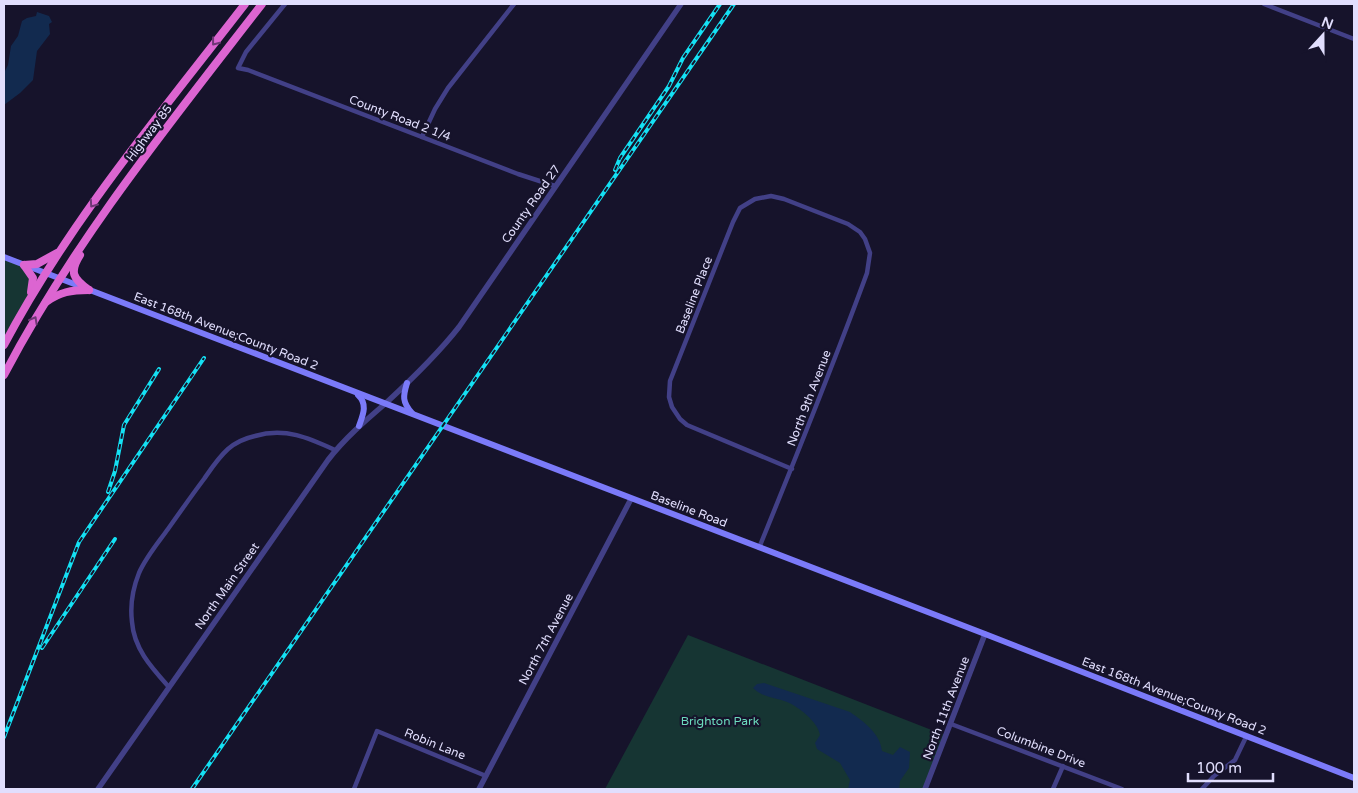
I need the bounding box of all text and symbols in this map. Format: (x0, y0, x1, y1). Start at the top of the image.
north arrow (1298, 10, 1348, 60)
text: N (1319, 13, 1336, 33)
one-way arrow (212, 36, 220, 45)
street label: County Road 2 1/4 (347, 92, 453, 144)
street label: Highway 85 (123, 102, 175, 164)
street label: County Road 27 (499, 162, 563, 246)
one-way arrow (90, 198, 99, 208)
street label: Baseline Place (673, 254, 715, 336)
street label: East 168th Avenue;County Road 2 (132, 289, 320, 373)
one-way arrow (28, 317, 38, 326)
street label: North 9th Avenue (784, 348, 834, 448)
street label: Baseline Road (649, 488, 729, 530)
street label: North Main Street (192, 540, 262, 632)
street label: North 7th Avenue (516, 591, 576, 687)
street label: North 11th Avenue (920, 654, 972, 762)
street label: East 168th Avenue;County Road 2 (1080, 654, 1268, 738)
park label: Brighton Park (681, 714, 760, 728)
street label: Columbine Drive (995, 724, 1088, 770)
street label: Robin Lane (402, 725, 468, 763)
scale bar (1188, 750, 1273, 782)
text: 100 m (1196, 759, 1242, 777)

